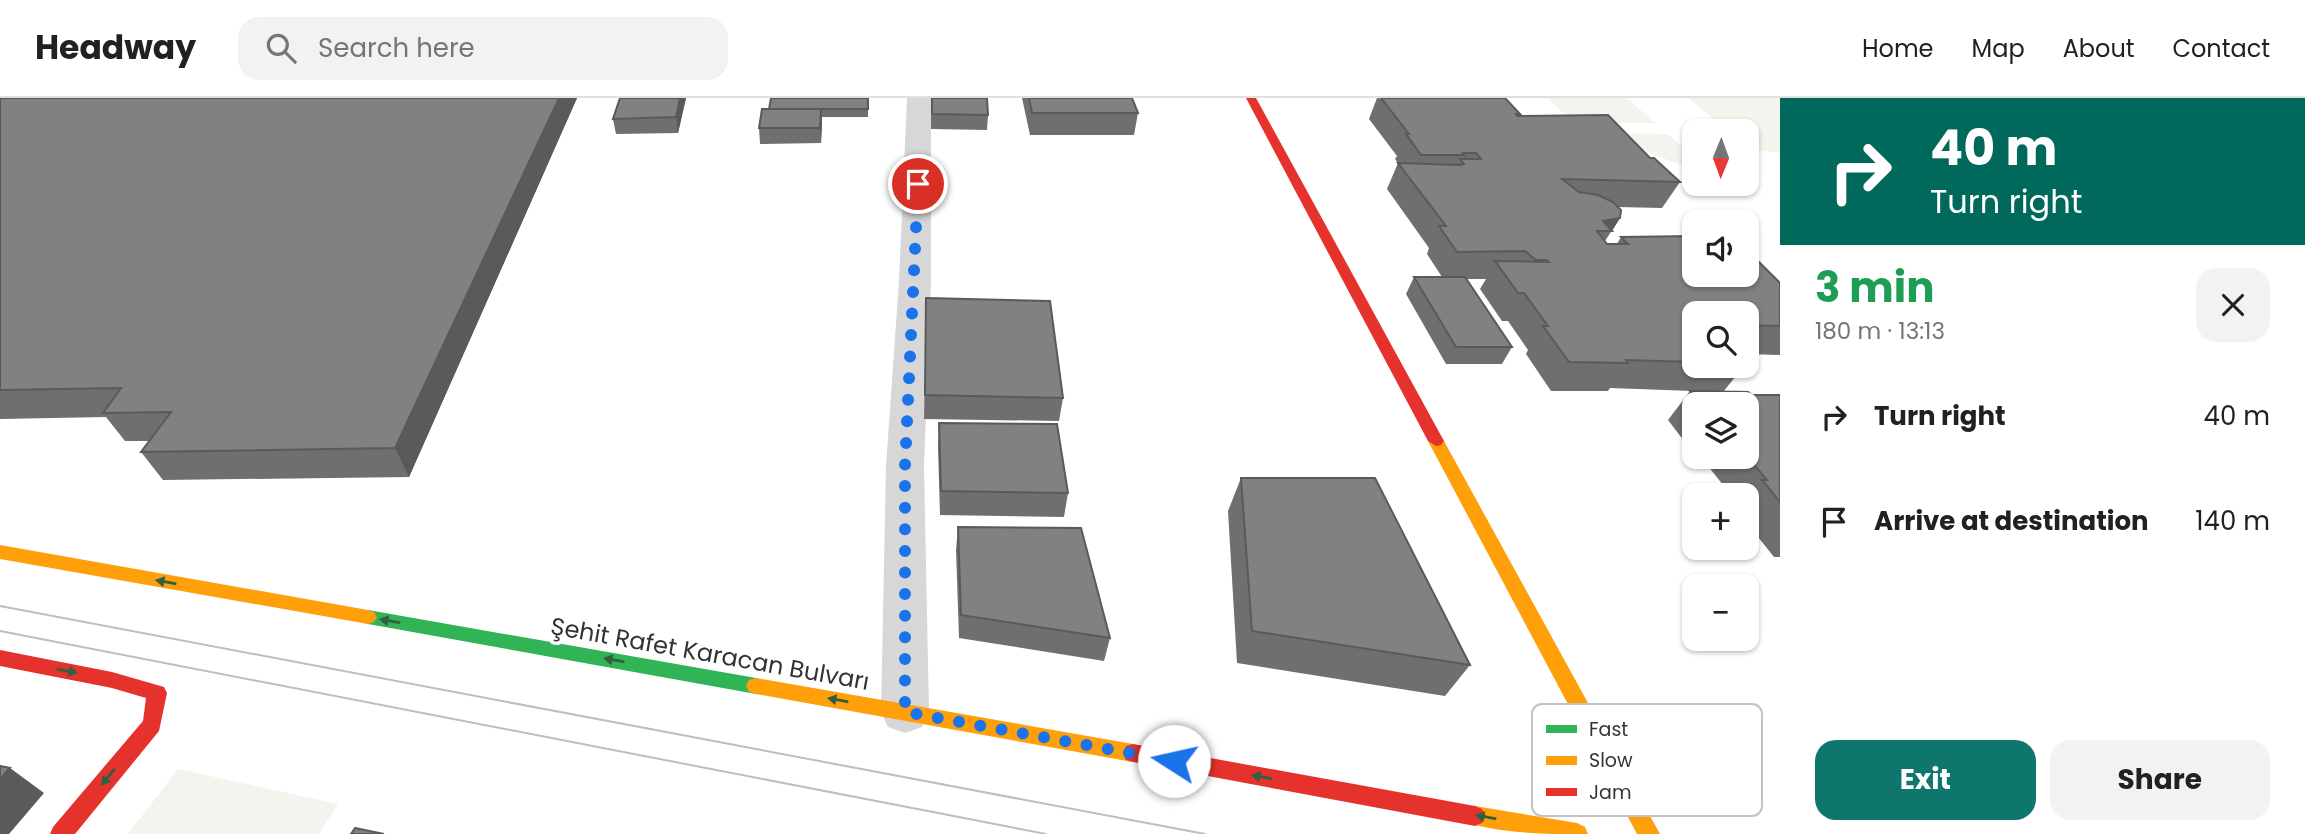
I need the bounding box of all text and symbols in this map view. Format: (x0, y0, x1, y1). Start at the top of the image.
search box (238, 17, 728, 80)
text: Headway (35, 24, 196, 71)
icon: search (262, 29, 300, 67)
text: Search here (318, 30, 475, 66)
text: Home (1862, 32, 1934, 65)
text: Map (1972, 32, 2025, 65)
text: About (2063, 32, 2134, 65)
text: Contact (2172, 32, 2270, 65)
text: 40 m (1930, 114, 2057, 182)
north arrow (1682, 119, 1759, 196)
map controls (1682, 119, 1759, 651)
icon: right (1815, 126, 1906, 217)
pin (888, 154, 948, 214)
icon: arrive (899, 165, 937, 203)
text: Turn right (1930, 179, 2082, 224)
button: sound (1682, 210, 1759, 287)
text: 3 min (1815, 258, 1935, 317)
button: close (2196, 268, 2270, 342)
button: search (1682, 301, 1759, 378)
text: 180 m · 13:13 (1815, 315, 1945, 347)
button: layers (1682, 392, 1759, 469)
icon: right (1815, 398, 1853, 436)
text: Turn right (1874, 398, 2006, 434)
text: 40 m (2204, 398, 2270, 434)
button: + (1682, 483, 1759, 560)
icon: arrive (1815, 503, 1853, 541)
text: Arrive at destination (1874, 503, 2149, 539)
text: 140 m (2195, 503, 2270, 539)
button: − (1682, 574, 1759, 651)
one-way arrow (155, 576, 177, 587)
street label: Şehit Rafet Karacan Bulvarı (548, 609, 872, 698)
one-way arrow (379, 615, 401, 626)
one-way arrow (603, 655, 625, 666)
one-way arrow (56, 666, 78, 677)
one-way arrow (827, 694, 849, 705)
legend (1532, 704, 1762, 816)
text: Fast (1589, 716, 1628, 743)
position arrow (1137, 724, 1211, 798)
button: Exit (1815, 740, 2036, 820)
button: Share (2050, 740, 2270, 820)
text: Slow (1589, 747, 1633, 774)
one-way arrow (101, 769, 116, 786)
one-way arrow (1251, 771, 1273, 782)
text: Jam (1589, 779, 1631, 806)
one-way arrow (1475, 812, 1497, 823)

